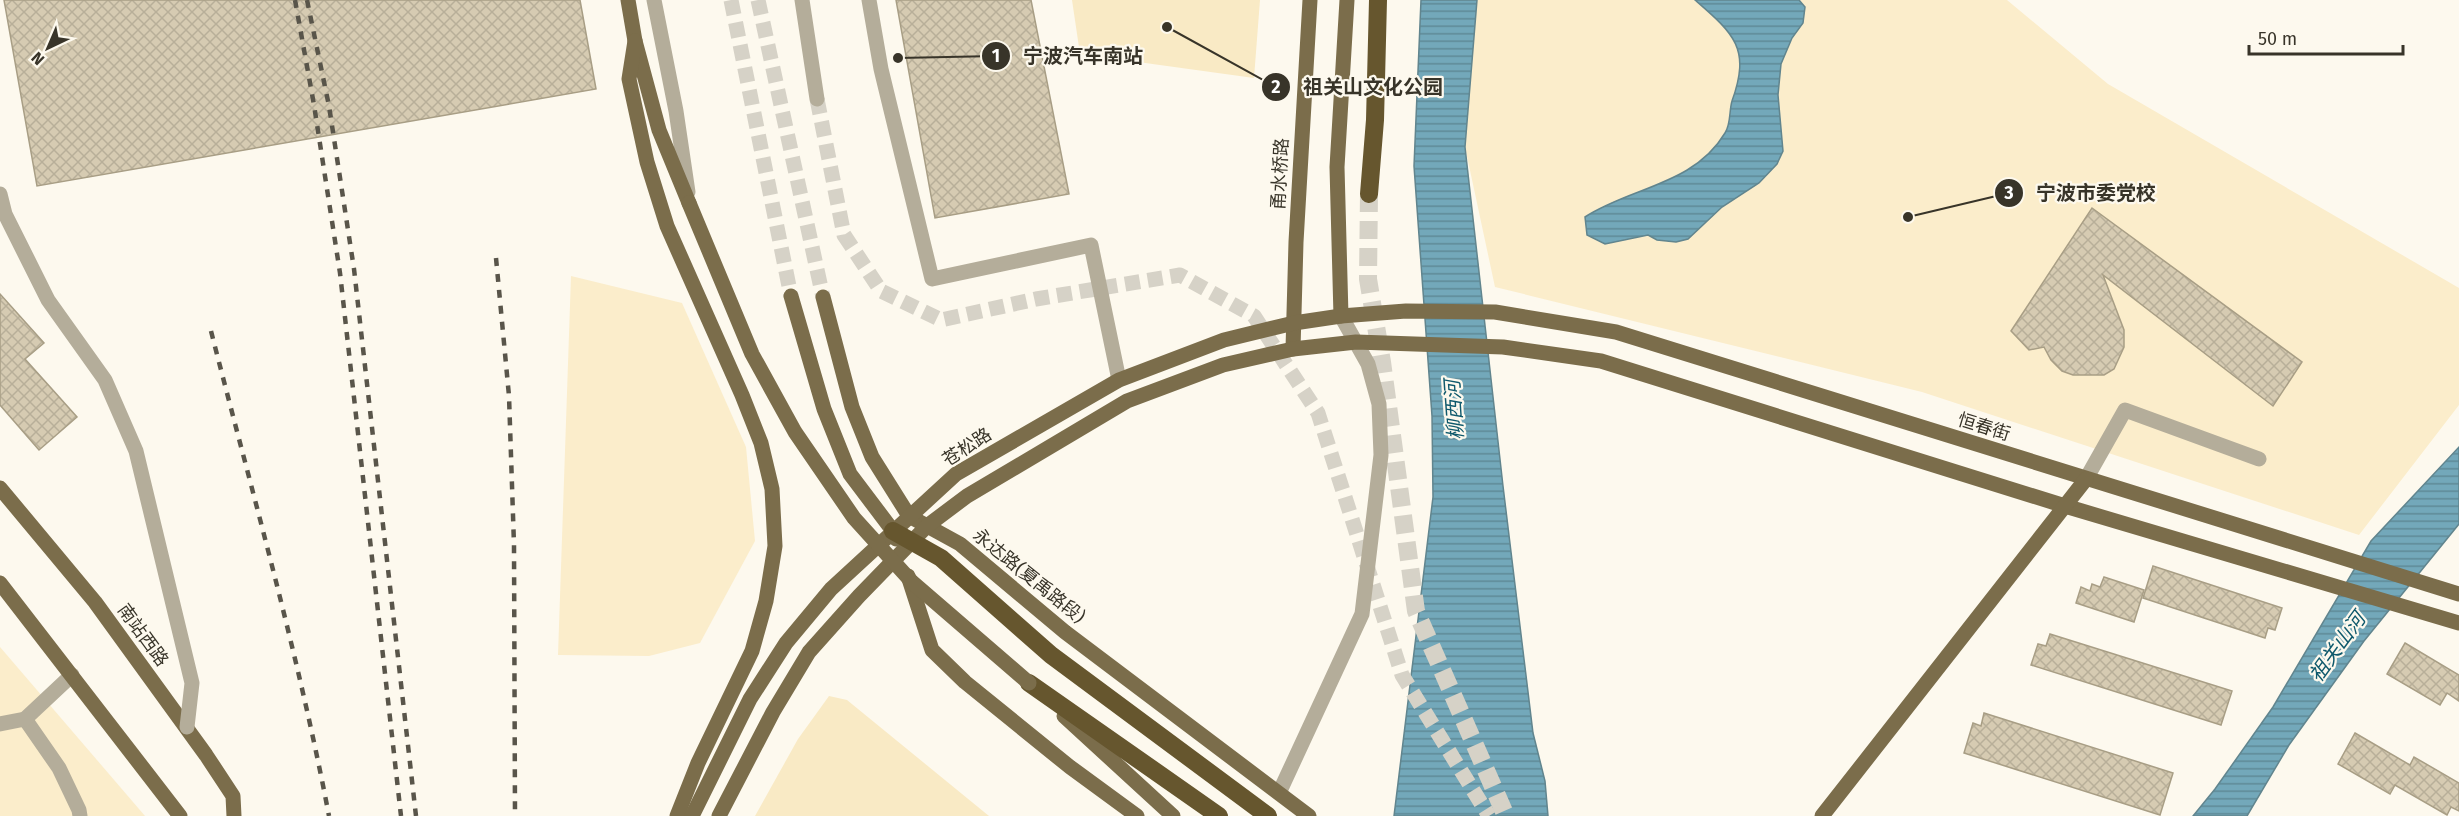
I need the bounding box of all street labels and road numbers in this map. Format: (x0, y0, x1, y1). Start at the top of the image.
street label: 甬水桥路 (1267, 137, 1293, 211)
street label: 恒春街 (1955, 409, 2013, 445)
street label: 苍松路 (938, 423, 996, 471)
street label: 永达路(夏禹路段) (969, 524, 1090, 628)
street label: 南站西路 (113, 599, 173, 671)

